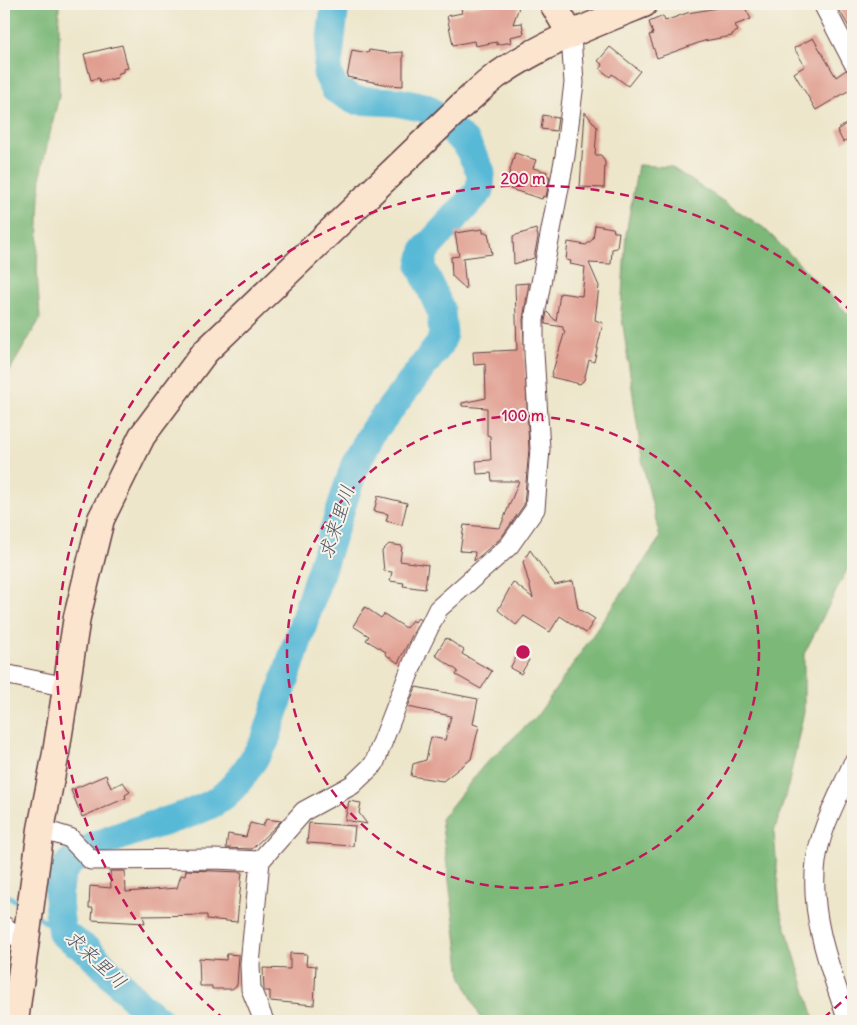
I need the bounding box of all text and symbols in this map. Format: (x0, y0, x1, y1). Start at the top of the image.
text: 200 m (501, 169, 545, 188)
text: 100 m (502, 406, 544, 425)
water label: 求来里川 (313, 482, 359, 562)
centre of rings (514, 643, 532, 661)
water label: 求来里川 (60, 924, 132, 994)

